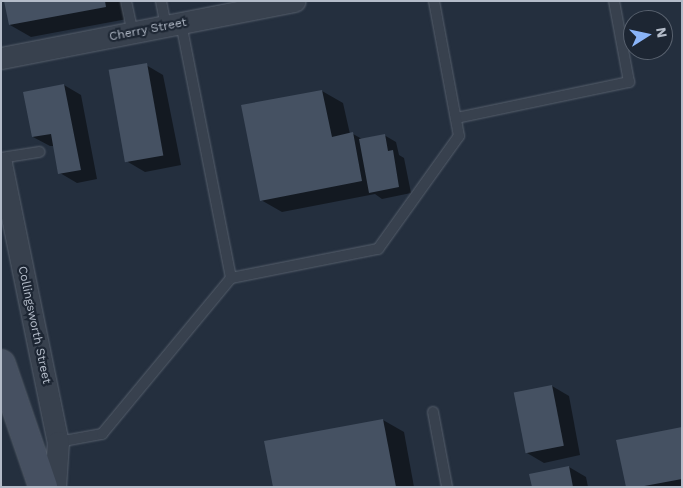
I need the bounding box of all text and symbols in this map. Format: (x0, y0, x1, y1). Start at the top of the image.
north arrow (623, 10, 673, 60)
street label: Cherry Street (108, 15, 188, 45)
text: N (653, 26, 671, 39)
street label: Collingsworth Street (14, 265, 54, 385)

